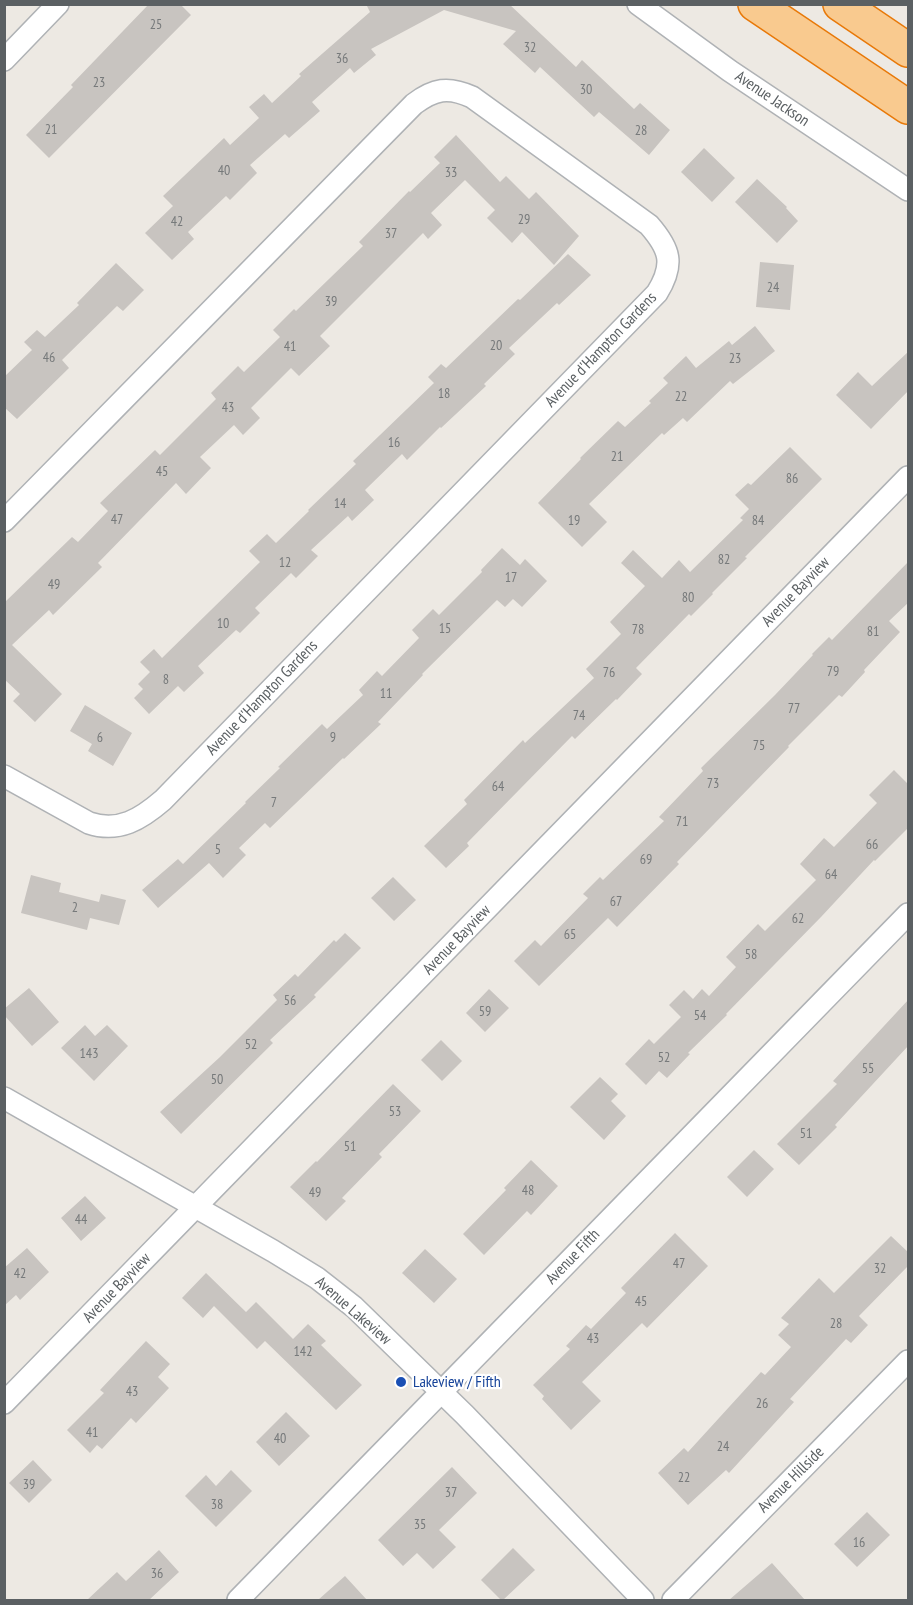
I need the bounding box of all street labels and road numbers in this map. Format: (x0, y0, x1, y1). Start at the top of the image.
street label: Avenue Jackson (731, 67, 813, 131)
street label: Avenue d'Hampton Gardens (541, 289, 661, 411)
street label: Avenue Bayview (758, 553, 834, 631)
street label: Avenue d'Hampton Gardens (202, 637, 322, 759)
street label: Avenue Bayview (419, 901, 495, 979)
street label: Avenue Fifth (542, 1225, 604, 1289)
street label: Avenue Bayview (79, 1249, 155, 1327)
street label: Avenue Lakeview (311, 1273, 395, 1349)
street label: Avenue Hillside (754, 1443, 828, 1517)

